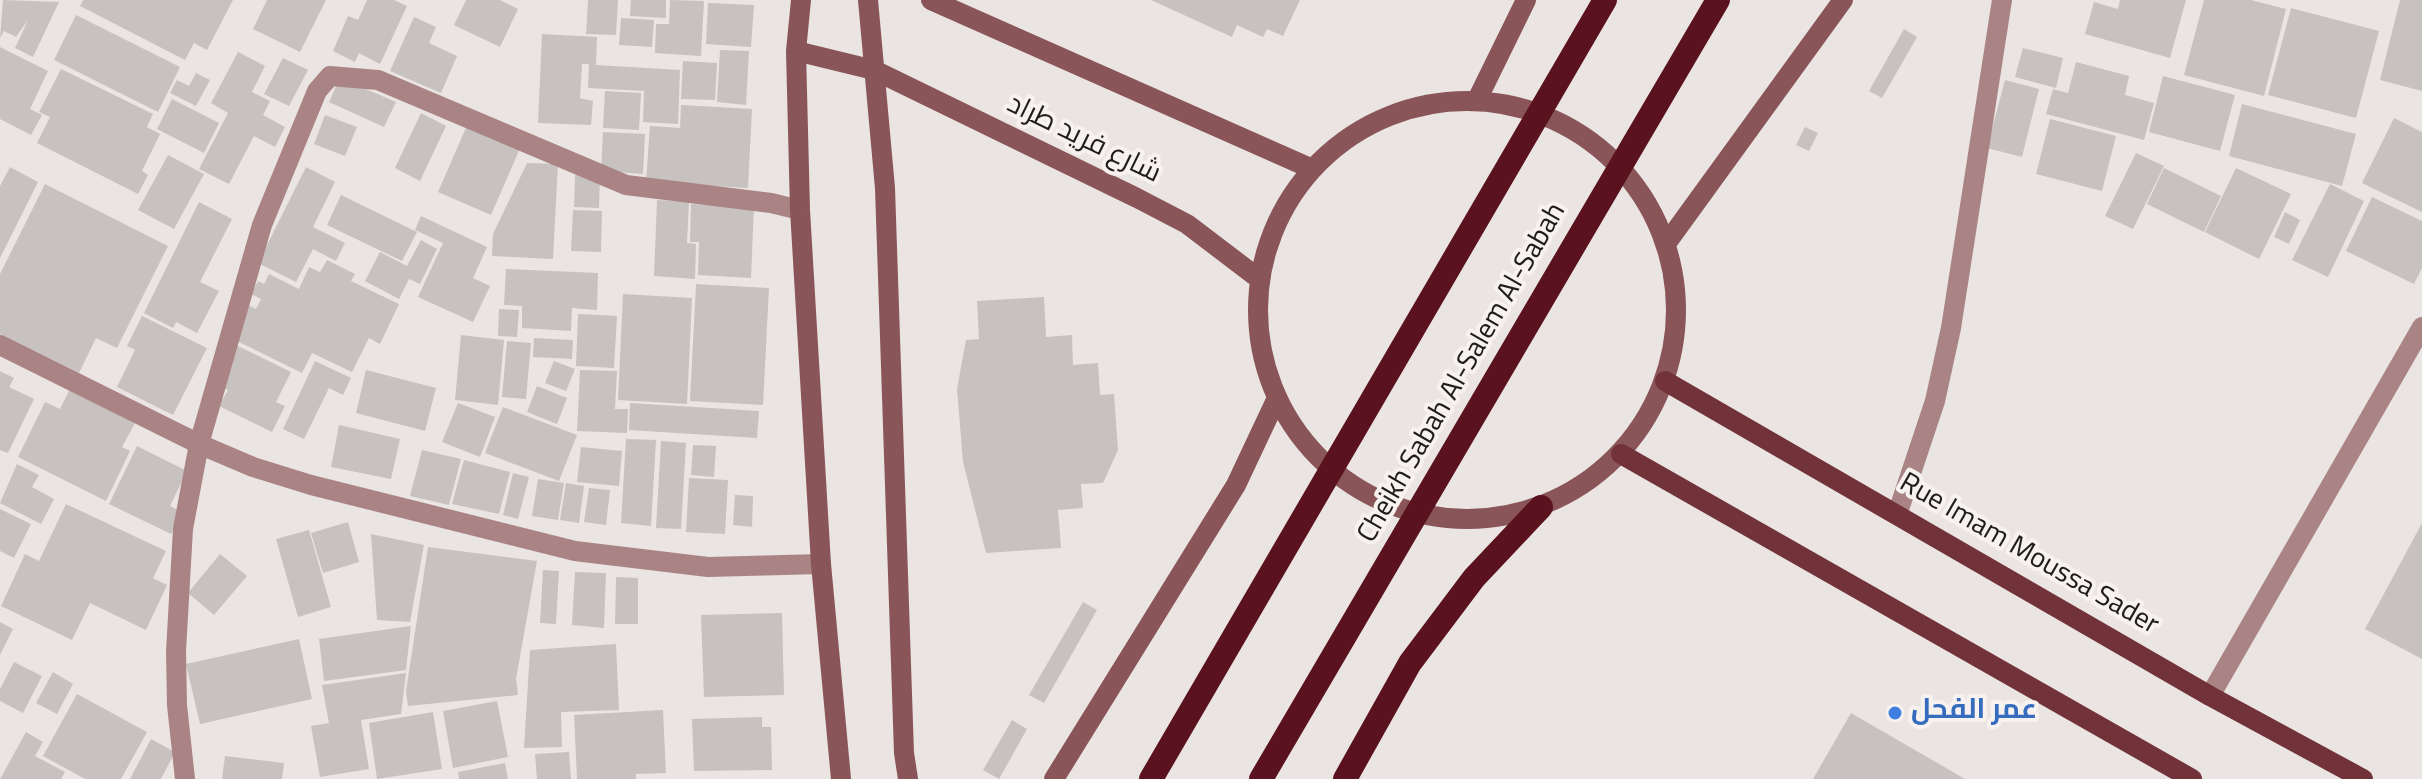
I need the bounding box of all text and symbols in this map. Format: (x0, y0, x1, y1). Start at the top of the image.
street label: شارع فريد طراد (1001, 89, 1165, 193)
street label: Cheikh Sabah Al-Salem Al-Sabah (1353, 198, 1575, 550)
street label: Rue Imam Moussa Sader (1892, 468, 2164, 644)
place label: عمر الفحل (1911, 696, 2037, 730)
marker: عمر الفحل (1886, 704, 1904, 722)

